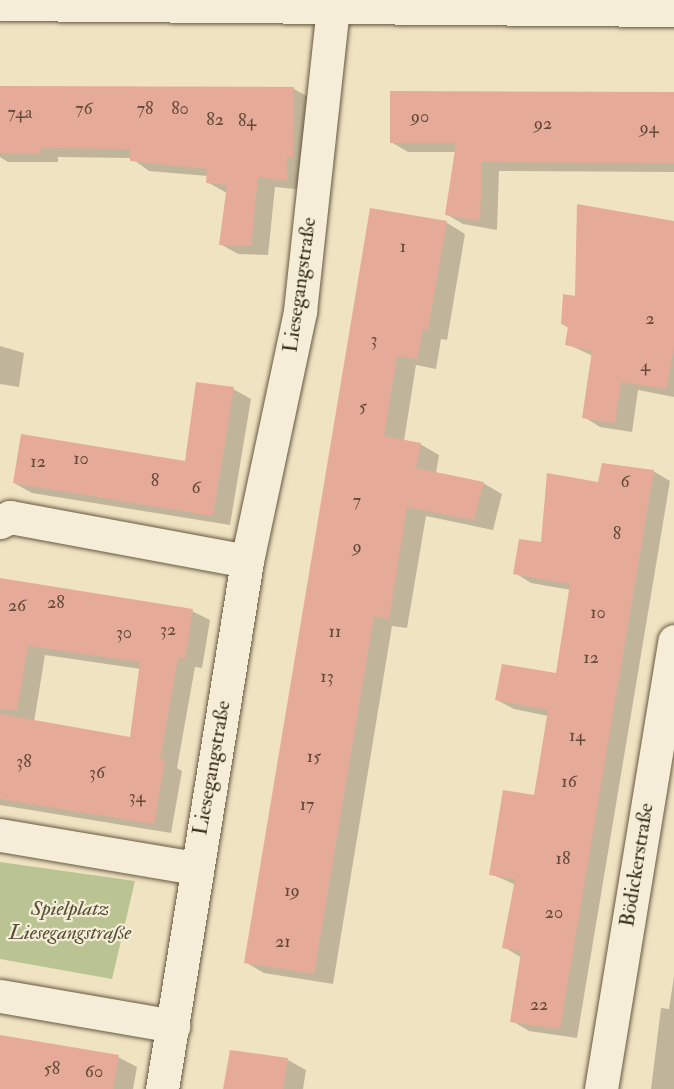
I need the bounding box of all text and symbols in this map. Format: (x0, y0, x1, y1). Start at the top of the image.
house number: 76 (75, 98, 93, 120)
house number: 78 (137, 98, 153, 120)
house number: 80 (171, 98, 189, 120)
house number: 74a (8, 102, 32, 124)
house number: 90 (411, 106, 429, 128)
house number: 82 (206, 109, 224, 131)
house number: 84 (238, 110, 256, 132)
house number: 92 (534, 113, 552, 135)
house number: 94 (640, 117, 658, 139)
street label: Liesegangstraße (278, 216, 322, 354)
house number: 1 (400, 236, 406, 258)
house number: 2 (645, 308, 655, 330)
house number: 3 (371, 329, 377, 351)
house number: 4 (640, 355, 650, 377)
house number: 5 (359, 396, 367, 418)
house number: 10 (73, 448, 89, 470)
house number: 12 (30, 451, 46, 473)
house number: 8 (151, 470, 159, 492)
house number: 6 (620, 471, 630, 493)
house number: 6 (191, 477, 201, 499)
house number: 7 (353, 490, 361, 512)
house number: 8 (613, 523, 621, 545)
house number: 9 (352, 536, 362, 558)
house number: 28 (47, 592, 65, 614)
house number: 26 (8, 595, 26, 617)
house number: 10 (590, 602, 606, 624)
house number: 32 (160, 619, 176, 641)
house number: 11 (329, 621, 341, 643)
house number: 30 (116, 622, 132, 644)
house number: 12 (583, 647, 599, 669)
house number: 13 (320, 666, 334, 688)
street label: Liesegangstraße (188, 699, 236, 837)
house number: 14 (569, 725, 585, 747)
house number: 15 (307, 746, 321, 768)
house number: 38 (16, 751, 32, 773)
house number: 36 (89, 762, 105, 784)
house number: 16 (561, 771, 577, 793)
house number: 34 (129, 786, 145, 808)
house number: 17 (300, 794, 314, 816)
street label: Bödickerstraße (615, 801, 659, 929)
house number: 18 (556, 848, 570, 870)
house number: 19 (284, 880, 300, 902)
park label: Spielplatz Liesegangstraße (9, 896, 131, 946)
house number: 20 (545, 902, 563, 924)
house number: 21 (275, 931, 291, 953)
house number: 22 (530, 994, 548, 1016)
house number: 58 (44, 1058, 60, 1080)
house number: 60 (85, 1061, 103, 1083)

